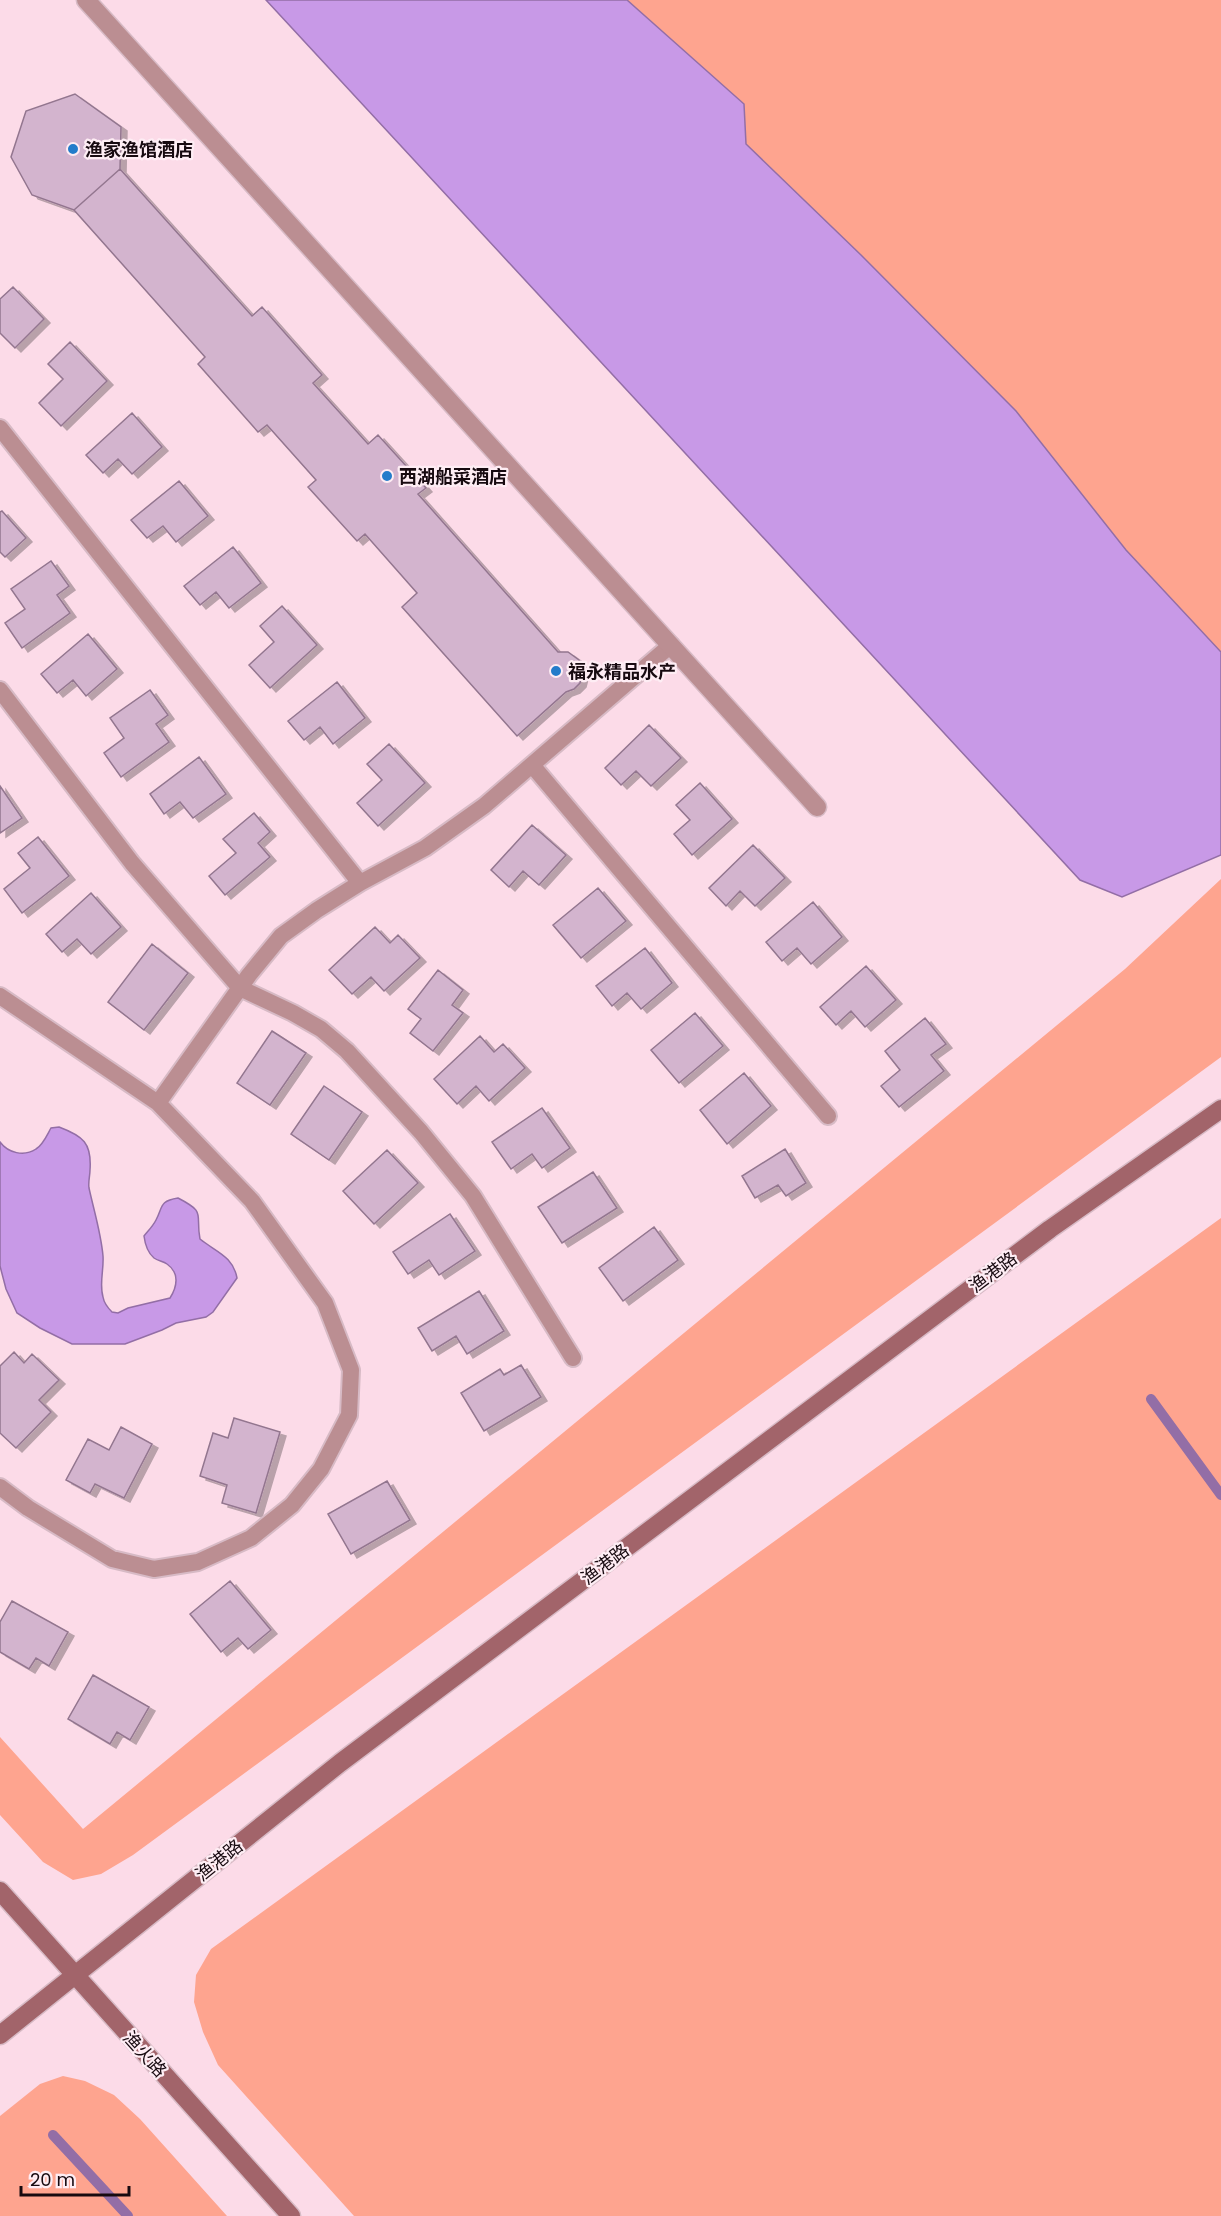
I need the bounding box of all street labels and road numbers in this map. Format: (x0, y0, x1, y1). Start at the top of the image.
street label: 渔港路 (964, 1246, 1022, 1298)
street label: 渔港路 (576, 1538, 634, 1590)
street label: 渔港路 (190, 1833, 248, 1887)
street label: 渔火路 (118, 2026, 172, 2082)

